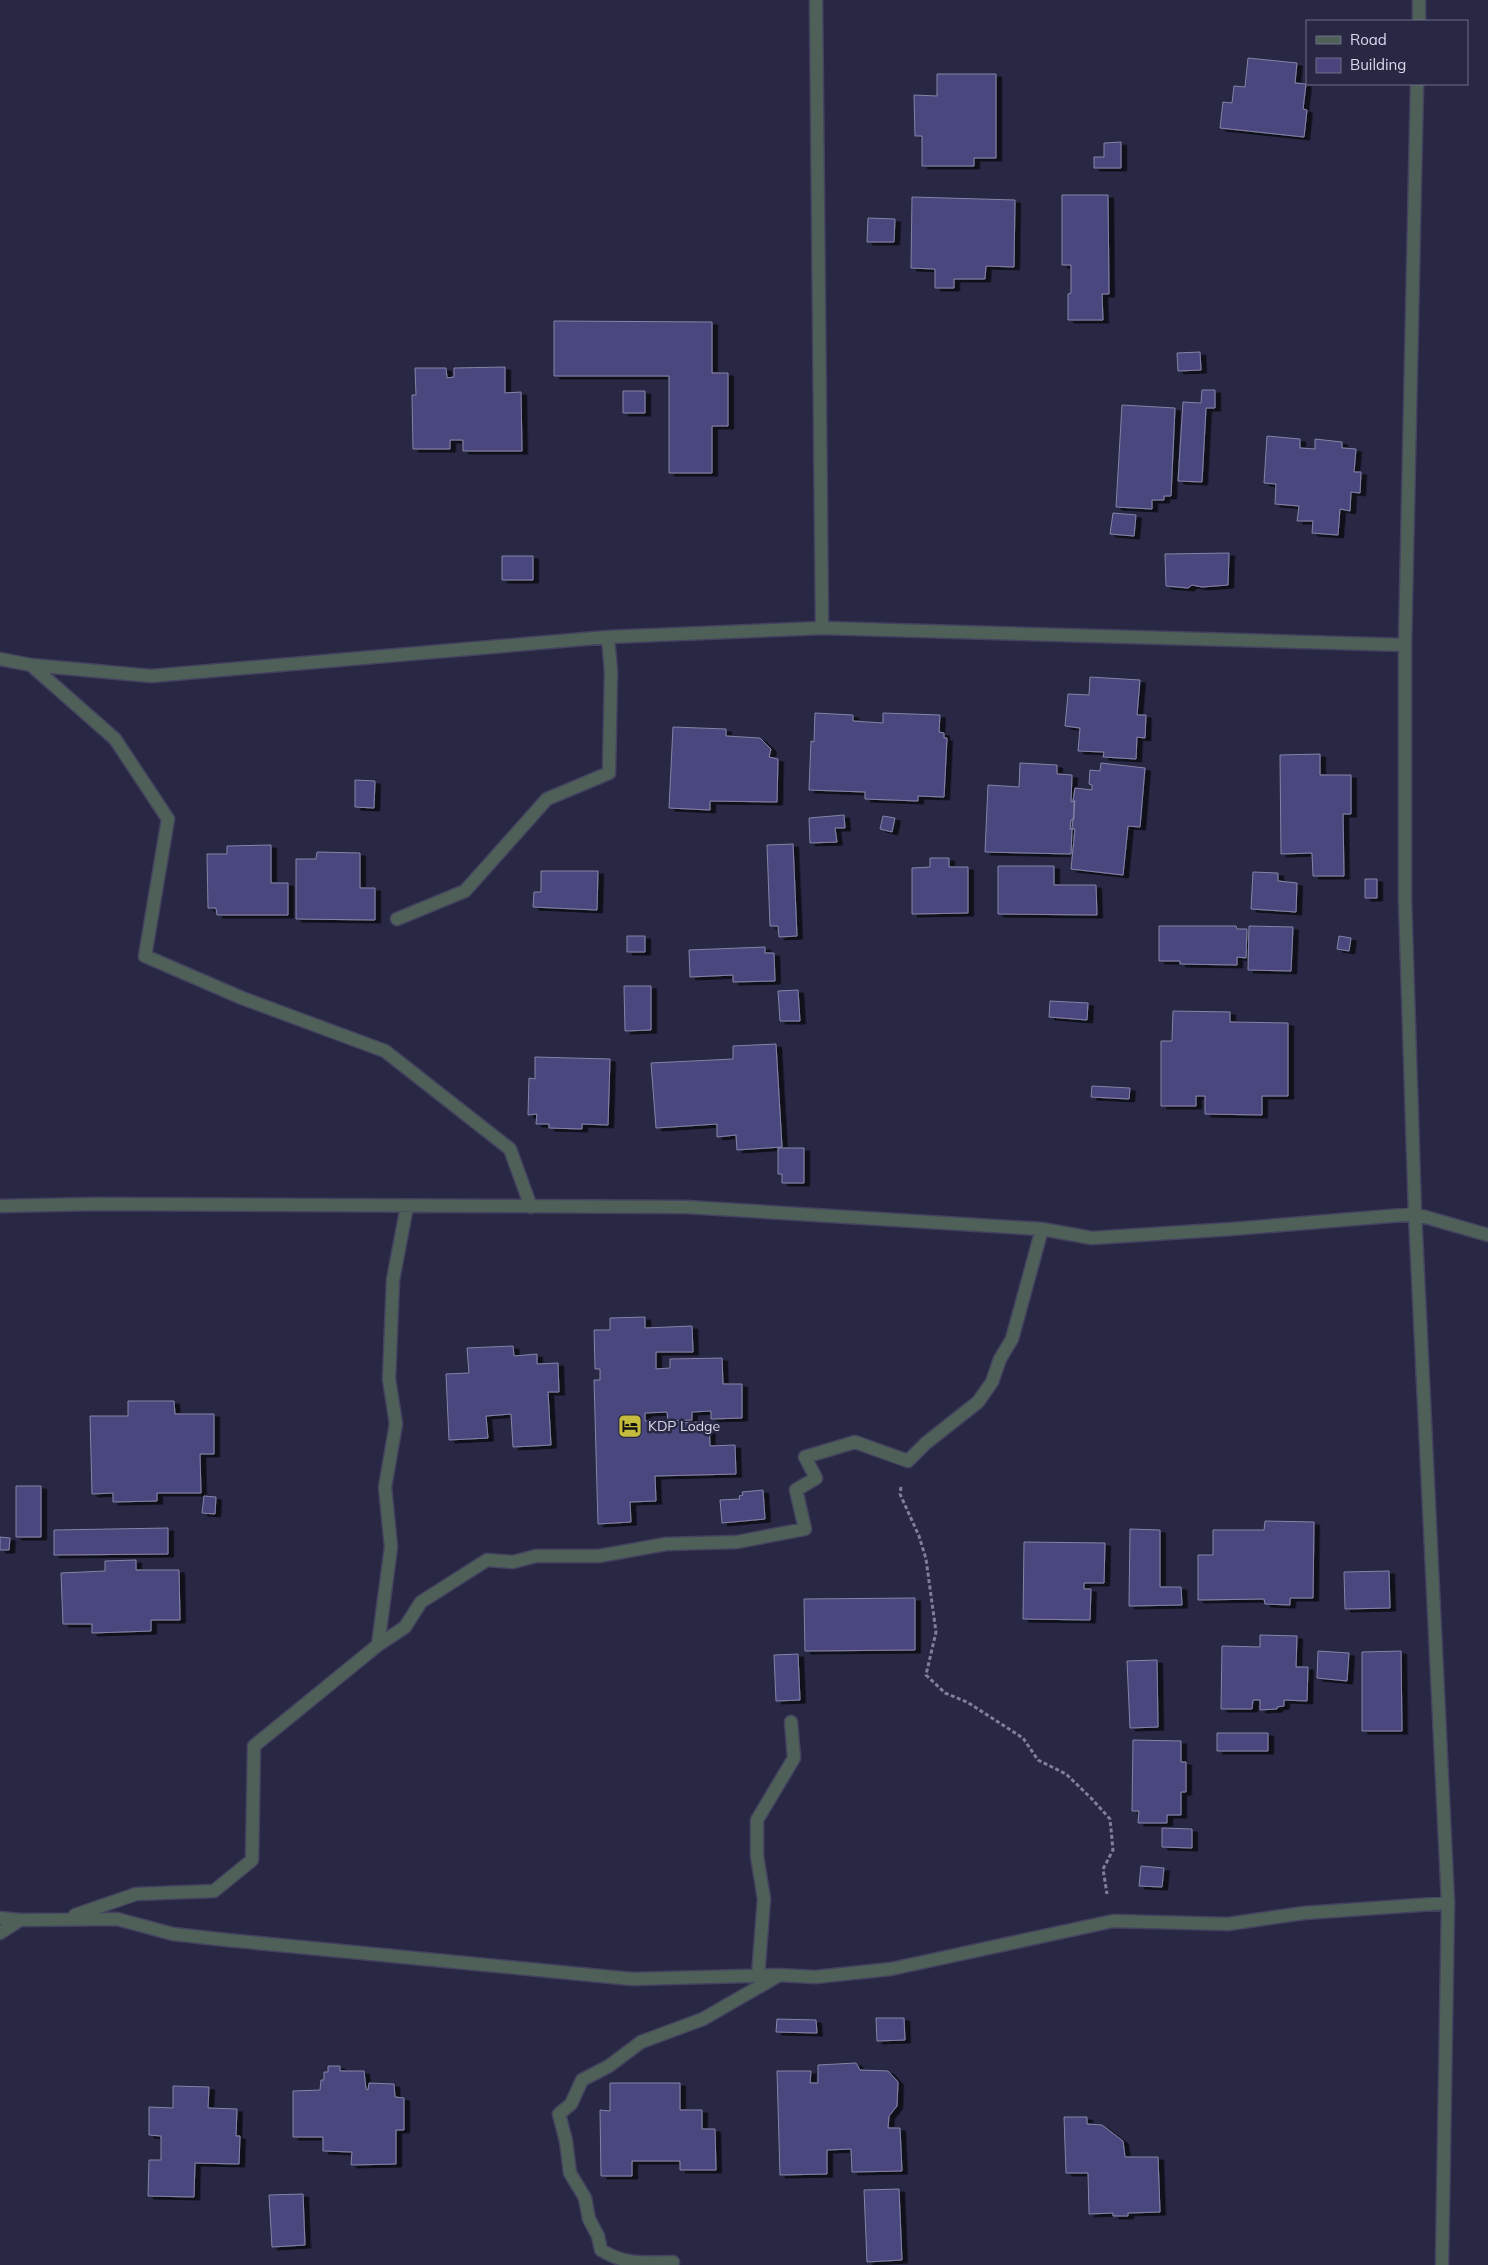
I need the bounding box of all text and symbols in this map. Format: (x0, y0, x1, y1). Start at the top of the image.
legend (1306, 20, 1468, 85)
text: Road (1350, 30, 1387, 49)
text: Building (1350, 55, 1406, 74)
hotel icon: KDP Lodge (617, 1413, 643, 1439)
place label: KDP Lodge (648, 1417, 720, 1435)

